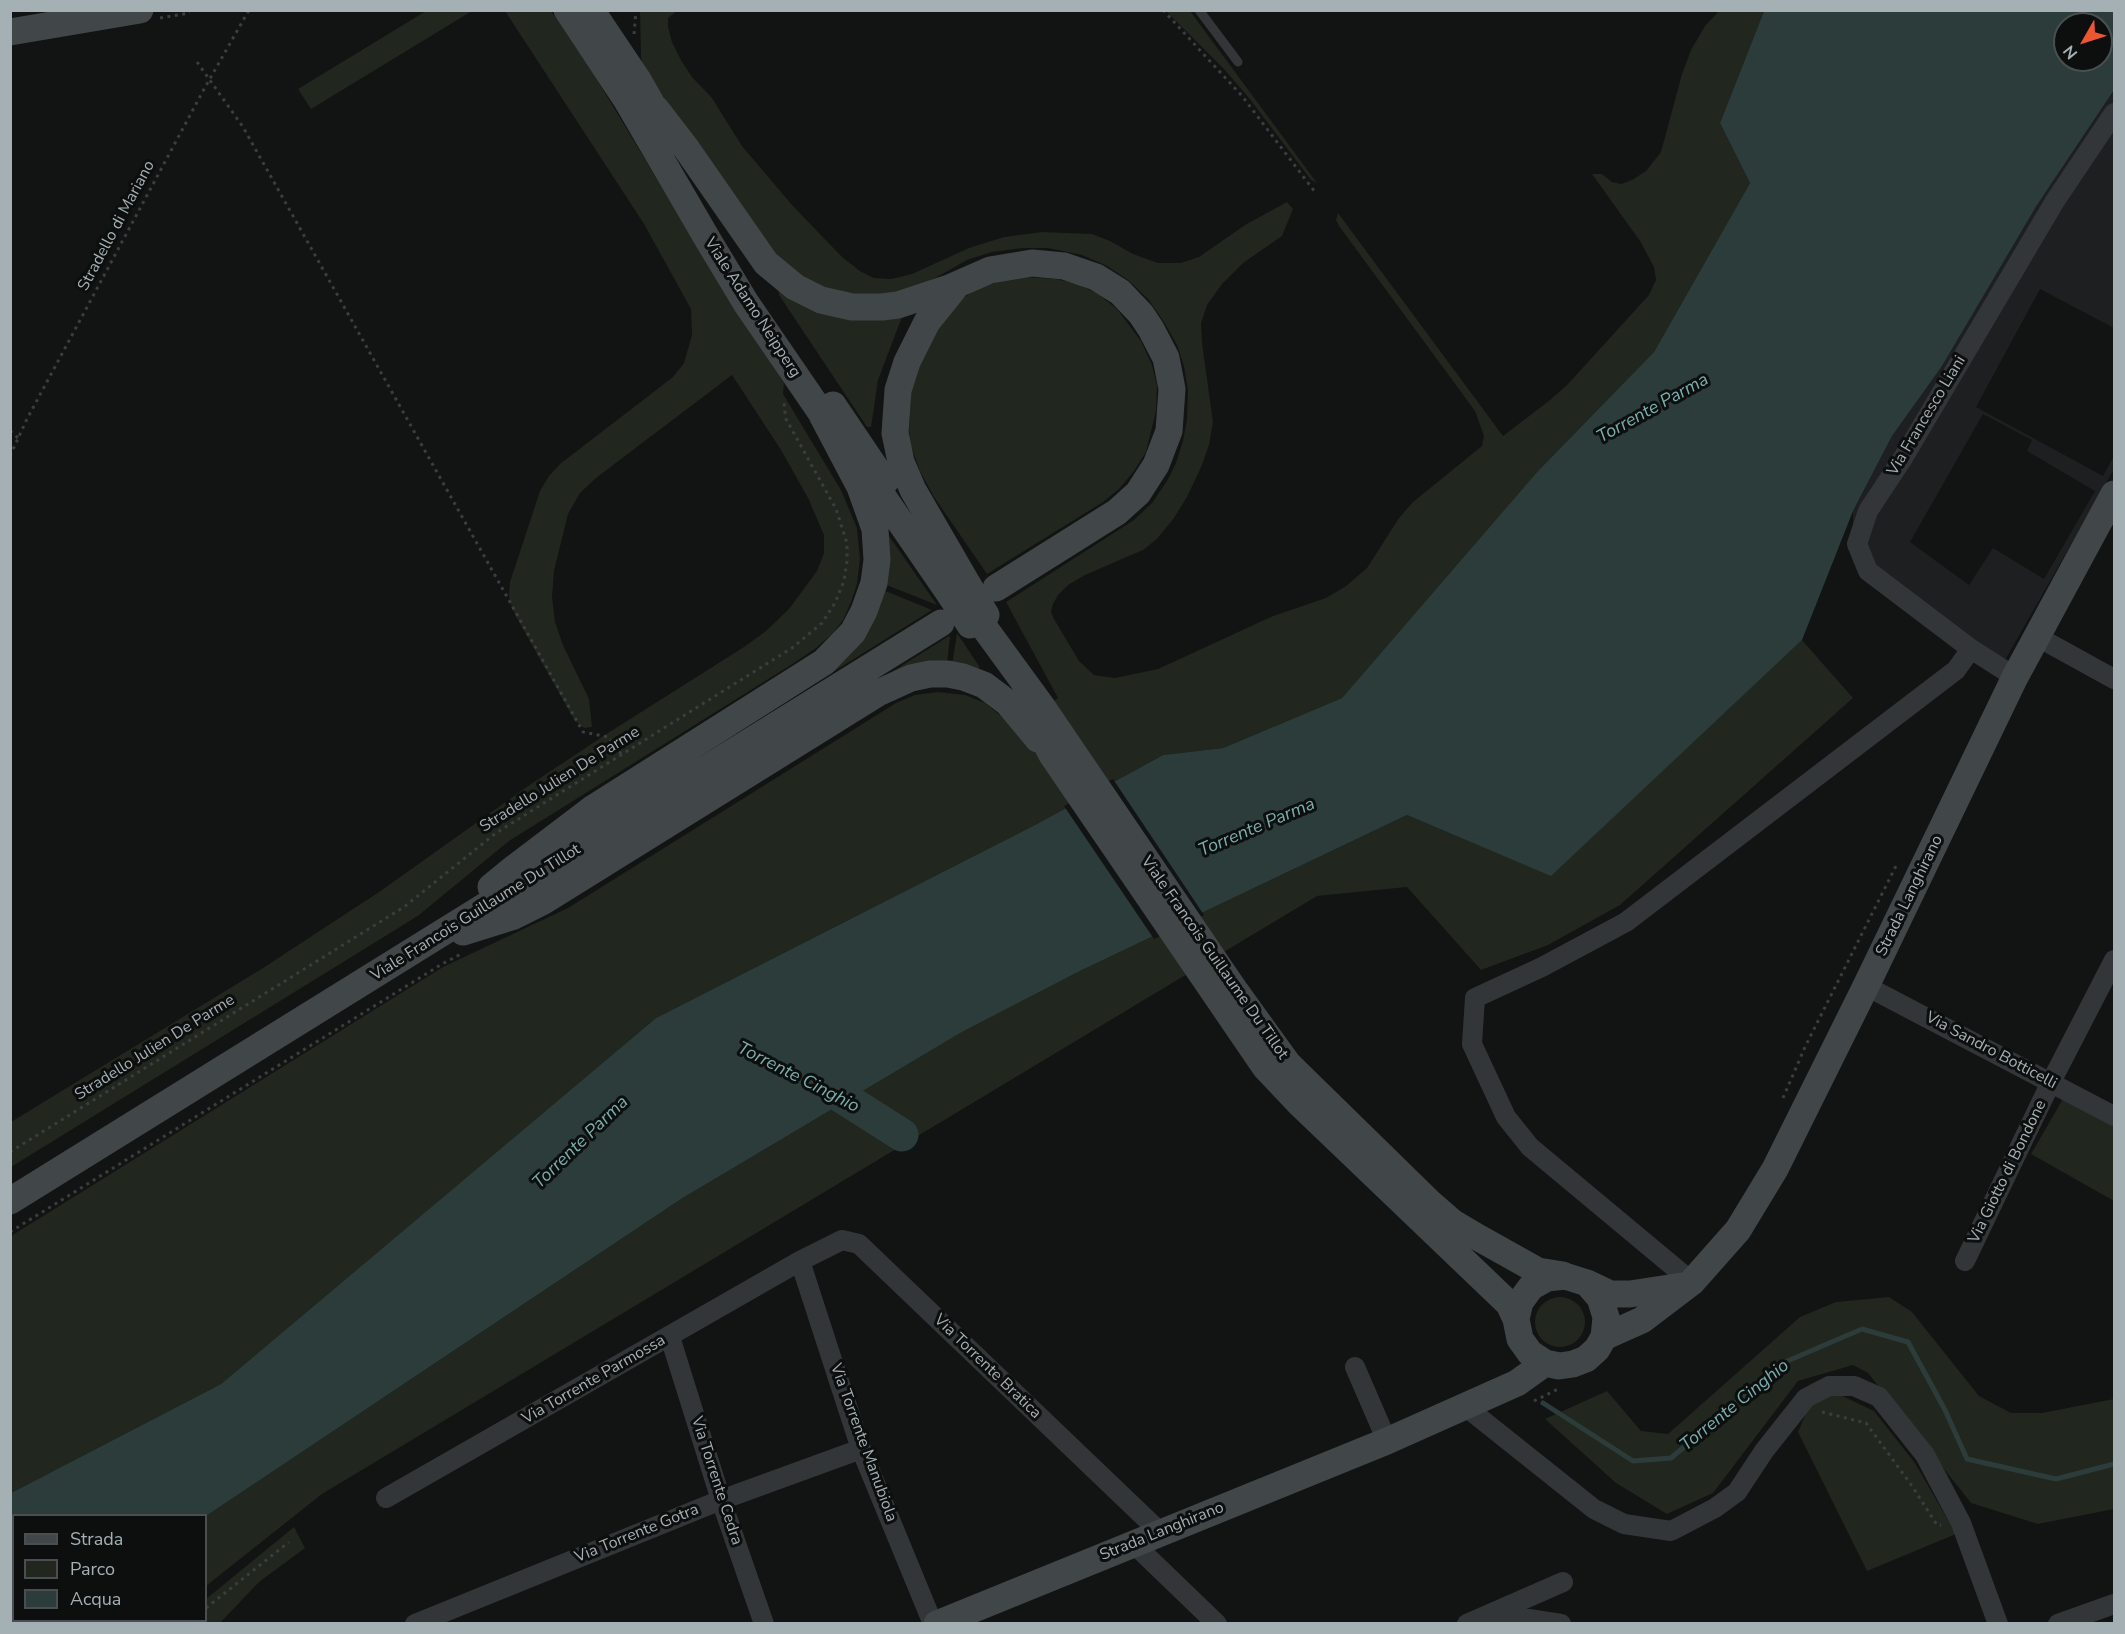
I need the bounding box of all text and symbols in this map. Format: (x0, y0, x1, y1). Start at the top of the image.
north arrow (2053, 12, 2113, 72)
text: N (2058, 40, 2083, 64)
street label: Stradello di Mariano (74, 157, 160, 295)
street label: Viale Adamo Neipperg (700, 234, 804, 382)
street label: Via Francesco Liani (1884, 353, 1970, 479)
water label: Torrente Parma (1593, 369, 1713, 449)
street label: Stradello Julien De Parme (477, 723, 643, 837)
water label: Torrente Parma (1196, 794, 1318, 862)
street label: Strada Langhirano (1872, 832, 1948, 960)
street label: Viale Francois Guillaume Du Tillot (368, 840, 584, 986)
street label: Viale Francois Guillaume Du Tillot (1136, 853, 1292, 1063)
street label: Stradello Julien De Parme (72, 991, 238, 1105)
street label: Via Sandro Botticelli (1922, 1008, 2060, 1094)
water label: Torrente Cinghio (733, 1038, 863, 1118)
water label: Torrente Parma (529, 1092, 633, 1194)
street label: Via Giotto di Bondone (1965, 1097, 2051, 1247)
street label: Via Torrente Bratica (929, 1311, 1045, 1423)
street label: Via Torrente Parmossa (519, 1331, 669, 1429)
water label: Torrente Cinghio (1676, 1355, 1794, 1457)
street label: Via Torrente Manubiola (825, 1361, 901, 1525)
street label: Via Torrente Cedra (686, 1414, 746, 1548)
street label: Strada Langhirano (1097, 1498, 1227, 1566)
street label: Via Torrente Gotra (572, 1500, 702, 1568)
legend (12, 1514, 207, 1622)
text: Strada (70, 1527, 123, 1551)
text: Parco (70, 1557, 115, 1581)
text: Acqua (70, 1587, 121, 1611)

